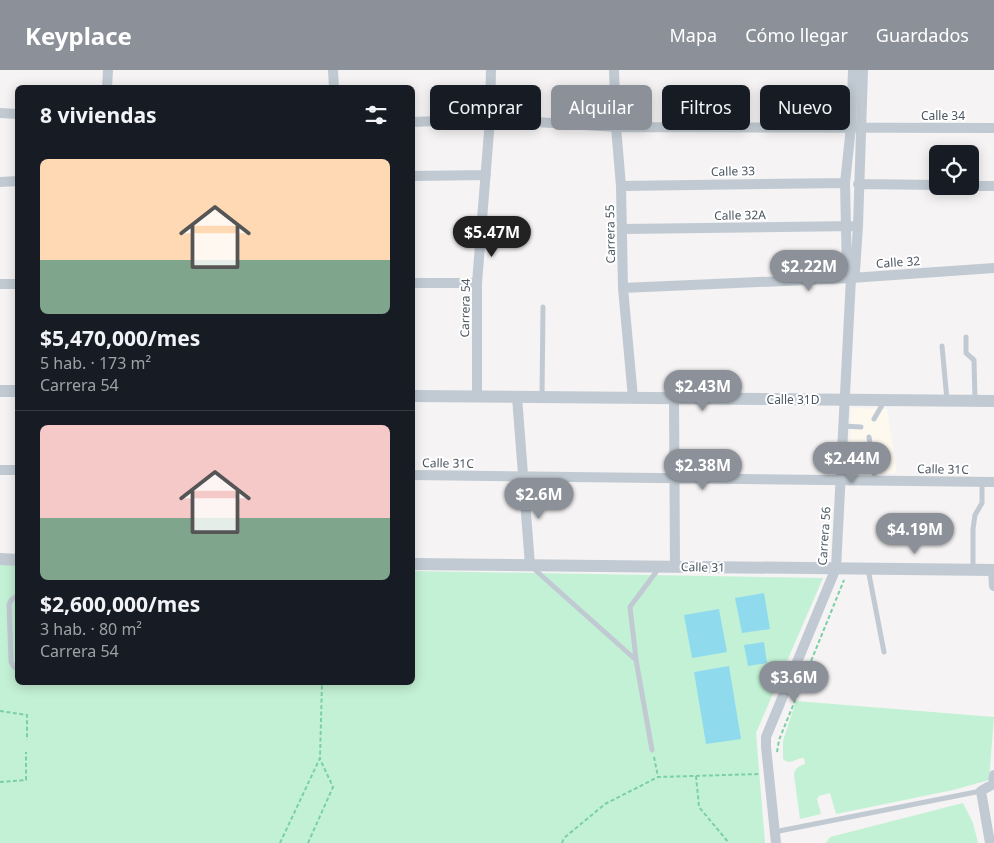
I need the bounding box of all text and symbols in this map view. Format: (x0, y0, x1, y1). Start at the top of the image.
text: Keyplace (25, 19, 132, 52)
text: Mapa (670, 23, 717, 47)
text: Cómo llegar (745, 23, 848, 47)
text: Guardados (876, 23, 969, 47)
chip: Comprar (430, 85, 541, 130)
chip: Alquilar (551, 85, 652, 130)
chip: Filtros (662, 85, 750, 130)
chip: Nuevo (760, 85, 850, 130)
text: 8 viviendas (40, 101, 157, 129)
icon: filters (362, 101, 390, 129)
street label: Calle 34 (921, 107, 965, 124)
map controls (929, 145, 979, 195)
button: locate (929, 145, 979, 195)
street label: Calle 33 (711, 162, 755, 180)
icon: home (170, 192, 260, 282)
street label: Carrera 55 (601, 204, 619, 264)
street label: Calle 32A (714, 206, 766, 224)
pin: $5.47M (451, 216, 533, 258)
text: $5.47M (464, 221, 520, 243)
pin: $2.22M (768, 250, 850, 292)
street label: Calle 32 (875, 252, 921, 272)
text: $2.22M (781, 255, 837, 277)
street label: Carrera 54 (456, 278, 474, 338)
text: $5,470,000/mes (40, 324, 200, 352)
text: 5 hab. · 173 m² (40, 352, 151, 374)
pin: $2.43M (662, 370, 744, 412)
text: Carrera 54 (40, 374, 119, 396)
text: $2.43M (675, 375, 731, 397)
street label: Calle 31D (767, 391, 820, 408)
pin: $2.44M (811, 442, 893, 484)
text: $2.44M (824, 447, 880, 469)
pin: $2.38M (662, 448, 744, 491)
street label: Calle 31C (422, 454, 474, 472)
text: $2.38M (675, 454, 731, 476)
icon: home (170, 457, 260, 547)
street label: Calle 31C (917, 460, 969, 478)
pin: $2.6M (504, 478, 574, 520)
text: $2.6M (515, 483, 563, 505)
street label: Carrera 56 (813, 506, 835, 566)
pin: $4.19M (874, 512, 956, 555)
text: $4.19M (887, 518, 943, 540)
street label: Calle 31 (681, 558, 725, 576)
text: $2,600,000/mes (40, 590, 200, 618)
text: 3 hab. · 80 m² (40, 618, 142, 640)
text: Carrera 54 (40, 640, 119, 662)
pin: $3.6M (759, 660, 829, 703)
text: $3.6M (770, 666, 818, 688)

